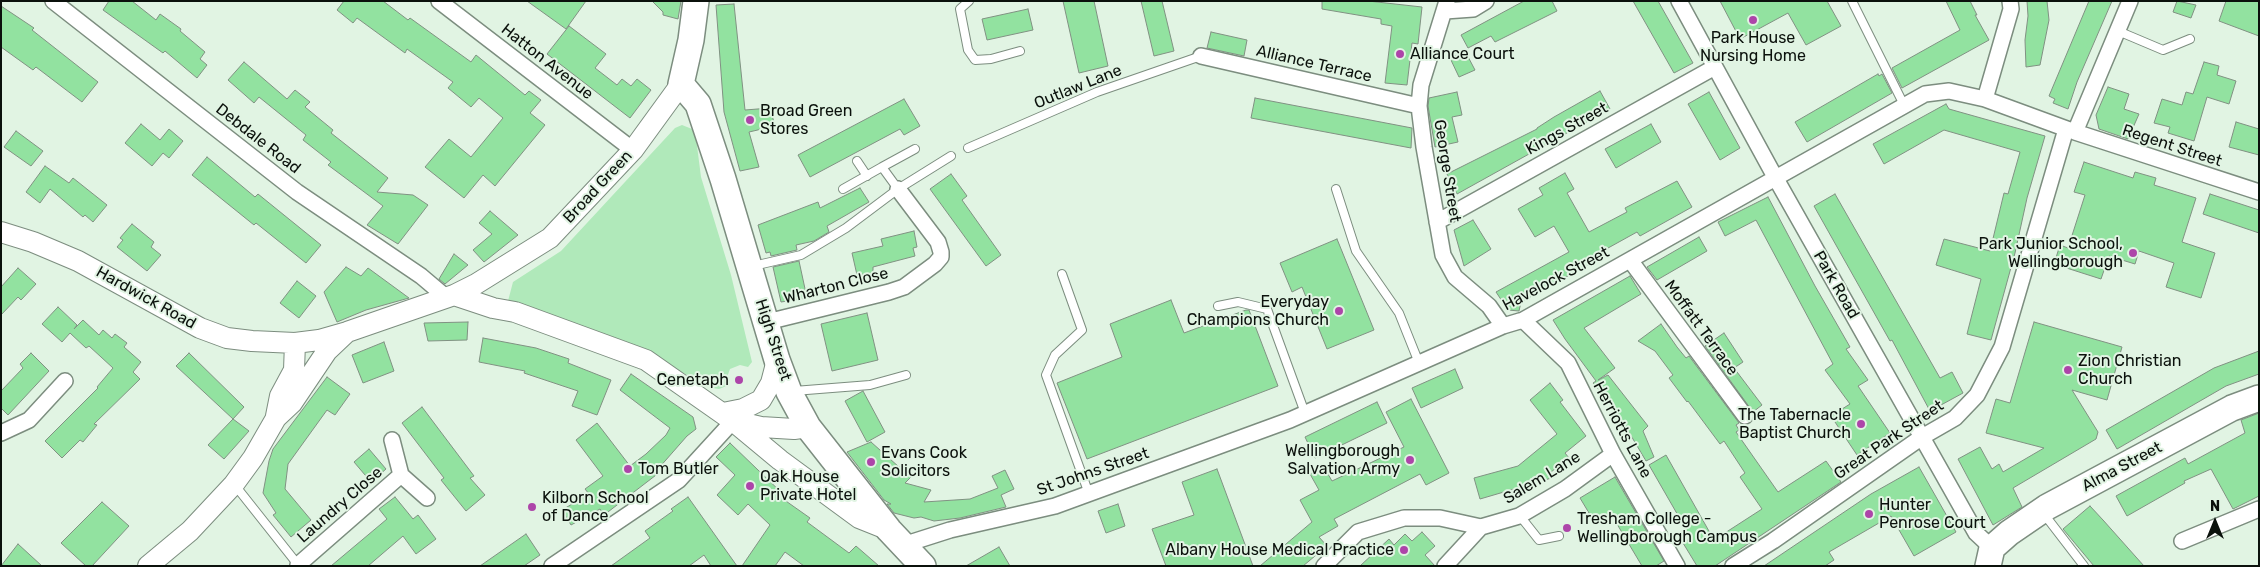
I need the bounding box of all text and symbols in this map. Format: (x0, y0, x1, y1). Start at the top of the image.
marker: Park House Nursing Home (1747, 14, 1759, 26)
street label: Hatton Avenue (497, 20, 597, 104)
place label: Park House Nursing Home (1700, 28, 1806, 66)
street label: Alliance Terrace (1254, 41, 1374, 87)
place label: Alliance Court (1410, 44, 1514, 64)
marker: Alliance Court (1394, 48, 1406, 60)
street label: Outlaw Lane (1031, 61, 1125, 113)
street label: Kings Street (1523, 99, 1611, 159)
street label: Debdale Road (212, 100, 304, 178)
place label: Broad Green Stores (760, 101, 853, 139)
marker: Broad Green Stores (744, 114, 756, 126)
street label: George Street (1429, 118, 1465, 224)
street label: Regent Street (2120, 121, 2224, 171)
street label: Broad Green (559, 147, 637, 227)
place label: Park Junior School, Wellingborough (1979, 234, 2123, 272)
street label: Havelock Street (1499, 243, 1613, 315)
marker: Park Junior School, Wellingborough (2127, 247, 2139, 259)
street label: Park Road (1809, 248, 1863, 322)
street label: Hardwick Road (93, 263, 199, 333)
street label: Wharton Close (782, 264, 890, 308)
street label: Moffatt Terrace (1660, 277, 1742, 379)
place label: Everyday Champions Church (1187, 292, 1329, 330)
street label: High Street (751, 297, 795, 383)
marker: Everyday Champions Church (1333, 305, 1345, 317)
place label: Zion Christian Church (2078, 351, 2181, 389)
marker: Zion Christian Church (2062, 364, 2074, 376)
place label: Cenetaph (656, 370, 729, 390)
marker: Cenetaph (733, 374, 745, 386)
street label: Herriotts Lane (1588, 378, 1656, 482)
street label: Great Park Street (1831, 396, 1947, 484)
place label: The Tabernacle Baptist Church (1738, 405, 1851, 443)
marker: The Tabernacle Baptist Church (1855, 418, 1867, 430)
street label: Alma Street (2079, 438, 2165, 496)
place label: Wellingborough Salvation Army (1285, 441, 1400, 479)
place label: Evans Cook Solicitors (881, 443, 967, 481)
street label: St Johns Street (1034, 444, 1152, 500)
street label: Salem Lane (1500, 448, 1584, 508)
marker: Wellingborough Salvation Army (1404, 454, 1416, 466)
marker: Evans Cook Solicitors (865, 456, 877, 468)
place label: Tom Butler (638, 459, 719, 479)
street label: Laundry Close (294, 463, 386, 547)
marker: Tom Butler (622, 463, 634, 475)
place label: Oak House Private Hotel (760, 467, 856, 505)
marker: Oak House Private Hotel (744, 480, 756, 492)
place label: Kilborn School of Dance (542, 488, 649, 526)
place label: Hunter Penrose Court (1879, 495, 1986, 533)
north arrow (2190, 497, 2240, 547)
text: N (2210, 498, 2220, 515)
marker: Kilborn School of Dance (526, 501, 538, 513)
marker: Hunter Penrose Court (1863, 508, 1875, 520)
place label: Tresham College - Wellingborough Campus (1577, 509, 1757, 547)
marker: Tresham College - Wellingborough Campus (1561, 522, 1573, 534)
place label: Albany House Medical Practice (1165, 540, 1394, 560)
marker: Albany House Medical Practice (1398, 544, 1410, 556)

